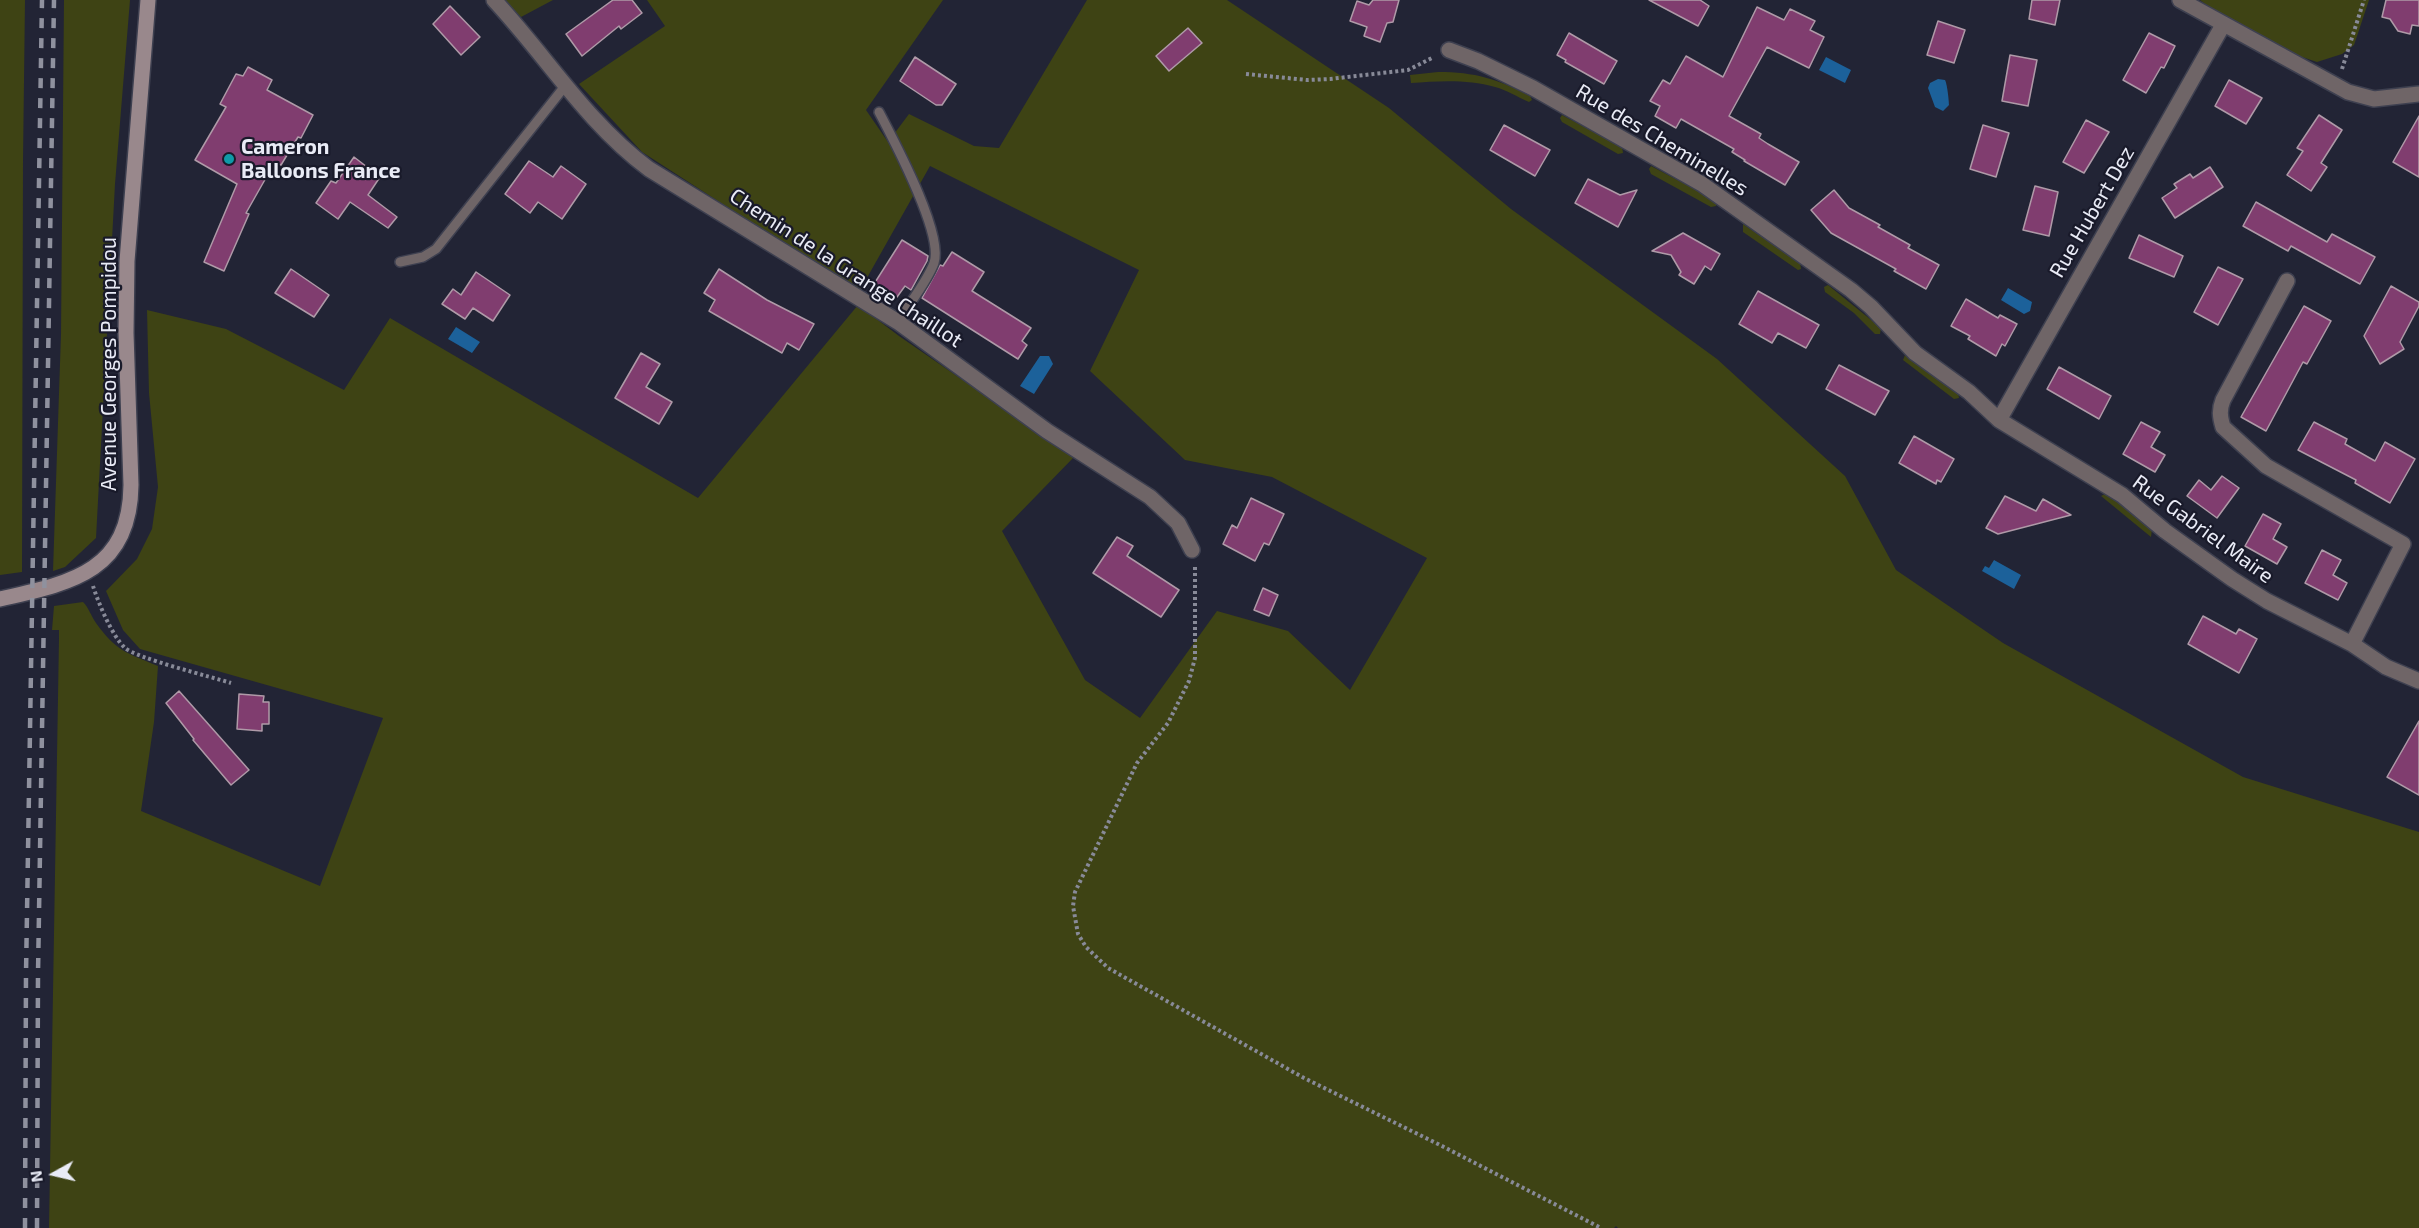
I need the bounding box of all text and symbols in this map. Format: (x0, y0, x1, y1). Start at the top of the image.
street label: Rue des Cheminelles (1571, 79, 1753, 201)
place label: Cameron Balloons France (241, 134, 401, 184)
street label: Rue Hubert Dez (2044, 142, 2140, 282)
marker: Cameron Balloons France (222, 152, 236, 166)
street label: Chemin de la Grange Chaillot (725, 183, 967, 353)
street label: Avenue Georges Pompidou (96, 237, 122, 491)
street label: Rue Gabriel Maire (2128, 469, 2278, 589)
north arrow (24, 1144, 84, 1204)
text: N (25, 1170, 46, 1184)

